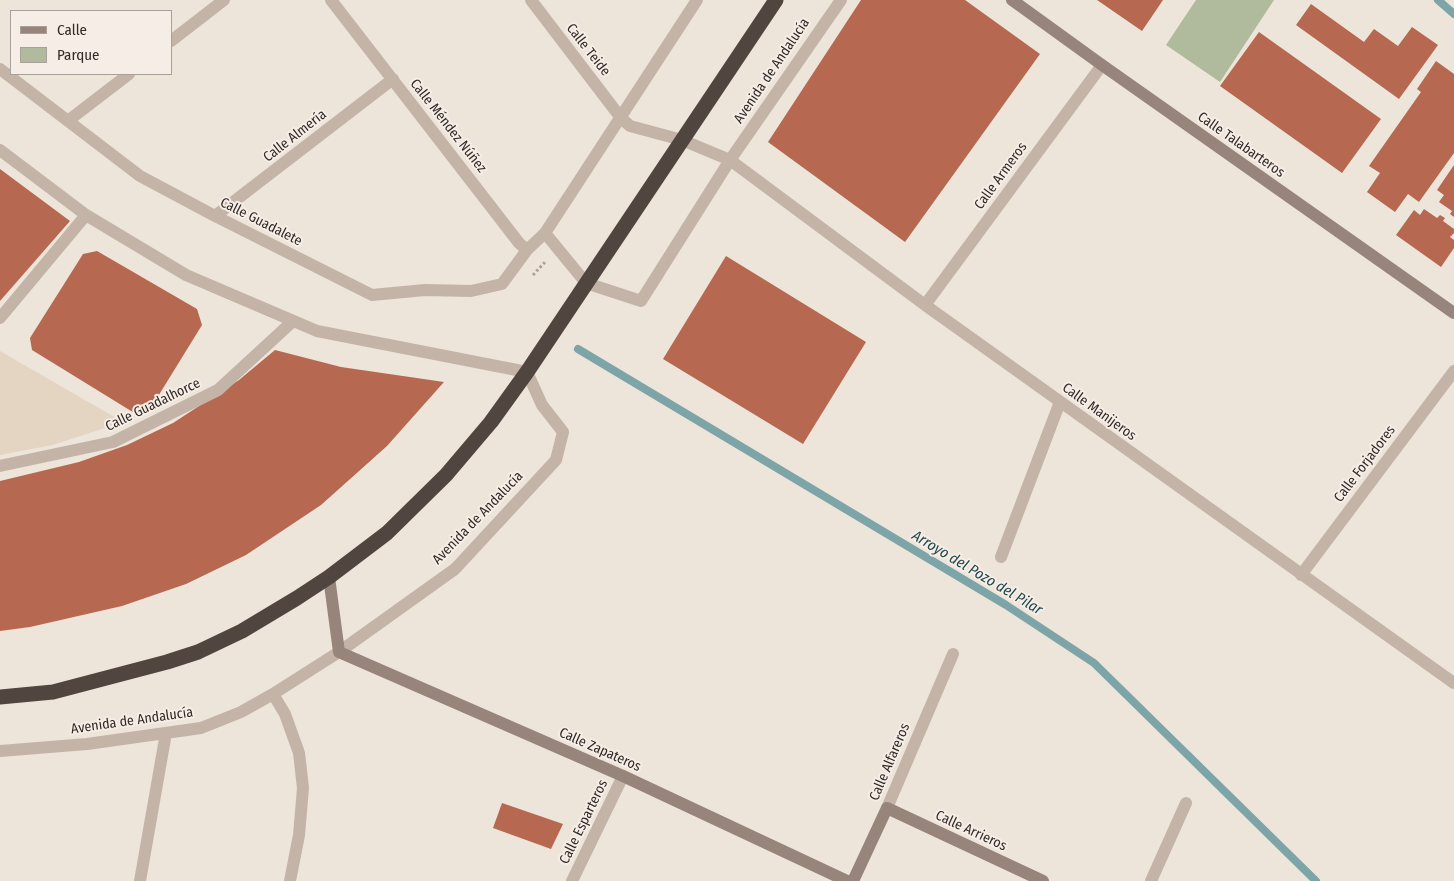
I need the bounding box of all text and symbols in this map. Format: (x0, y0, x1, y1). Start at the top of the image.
legend (10, 10, 172, 75)
street label: Avenida de Andalucía (731, 15, 813, 127)
street label: Calle Teide (562, 20, 614, 80)
text: Calle (57, 21, 87, 39)
text: Parque (57, 46, 100, 64)
street label: Calle Méndez Núñez (406, 76, 490, 176)
street label: Calle Almería (260, 106, 330, 166)
street label: Calle Talabarteros (1194, 109, 1288, 181)
street label: Calle Armeros (971, 139, 1031, 213)
street label: Calle Guadalete (217, 194, 305, 250)
street label: Calle Guadalhorce (103, 375, 203, 435)
street label: Calle Manijeros (1059, 380, 1139, 444)
street label: Calle Forjadores (1331, 422, 1399, 506)
street label: Avenida de Andalucía (429, 468, 527, 568)
water label: Arroyo del Pozo del Pilar (909, 527, 1045, 619)
street label: Avenida de Andalucía (70, 704, 194, 738)
street label: Calle Alfareros (866, 721, 914, 803)
street label: Calle Zapateros (556, 724, 644, 776)
street label: Calle Esparteros (556, 777, 612, 867)
street label: Calle Arrieros (933, 807, 1009, 855)

